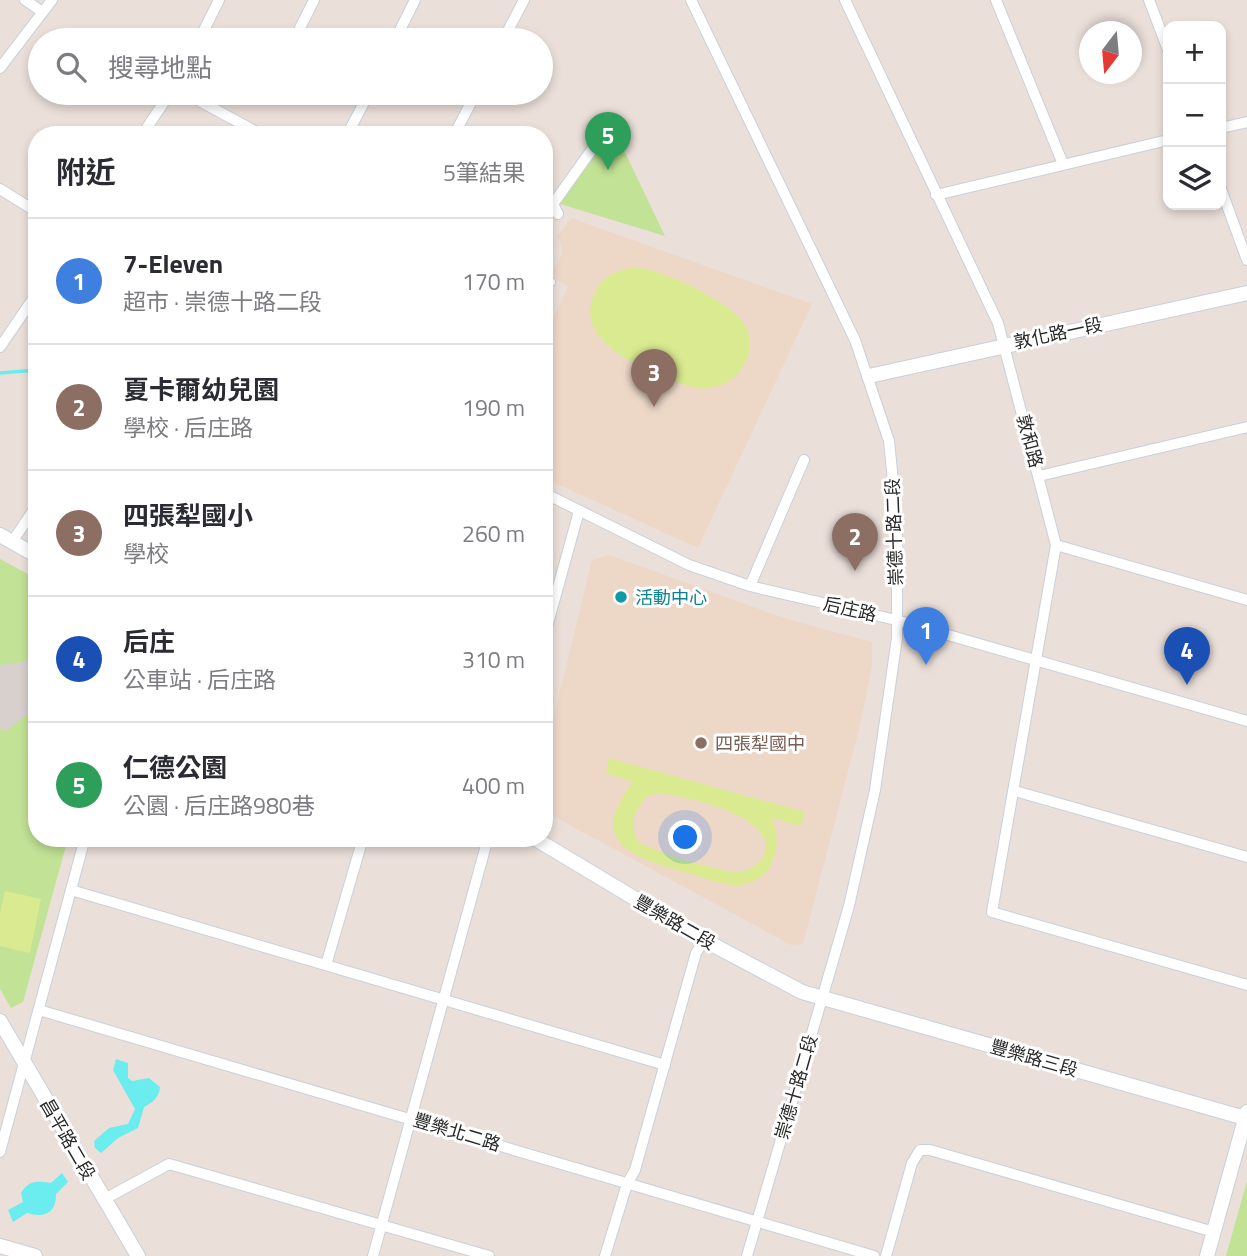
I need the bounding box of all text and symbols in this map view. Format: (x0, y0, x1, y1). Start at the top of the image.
north arrow (1079, 21, 1142, 84)
map controls (1163, 21, 1226, 210)
button: + (1163, 21, 1226, 84)
search box (28, 28, 553, 105)
icon: search (52, 48, 90, 86)
text: 搜尋地點 (108, 48, 212, 87)
button: − (1163, 84, 1226, 147)
pin: 5 (585, 112, 631, 170)
button: layers (1163, 147, 1226, 210)
text: 附近 (56, 149, 116, 195)
text: 5筆結果 (443, 155, 525, 190)
text: 7-Eleven (123, 244, 223, 283)
text: 1 (73, 264, 85, 299)
text: 170 m (462, 264, 525, 299)
text: 超市 · 崇德十路二段 (123, 284, 322, 319)
street label: 敦化路一段 (1011, 310, 1105, 356)
pin: 3 (631, 349, 677, 407)
text: 夏卡爾幼兒園 (123, 370, 279, 409)
text: 2 (73, 390, 85, 425)
text: 190 m (462, 390, 525, 425)
text: 學校 · 后庄路 (123, 410, 253, 445)
street label: 敦和路 (1010, 411, 1050, 471)
street label: 崇德十路二段 (879, 478, 909, 586)
text: 四張犁國小 (123, 496, 253, 535)
pin: 2 (832, 513, 878, 571)
text: 3 (73, 516, 85, 551)
text: 260 m (462, 516, 525, 551)
text: 學校 (123, 536, 169, 571)
place label: 活動中心 (635, 584, 707, 611)
marker: 活動中心 (613, 589, 629, 605)
street label: 后庄路 (821, 590, 879, 628)
pin: 1 (903, 607, 949, 665)
text: 后庄 (123, 622, 175, 661)
pin: 4 (1164, 627, 1210, 685)
text: 4 (73, 642, 85, 677)
text: 310 m (462, 642, 525, 677)
text: 公車站 · 后庄路 (123, 662, 276, 697)
place label: 四張犁國中 (715, 730, 805, 757)
marker: 四張犁國中 (693, 735, 709, 751)
text: 仁德公園 (123, 748, 227, 787)
text: 5 (73, 768, 85, 803)
text: 400 m (462, 768, 525, 803)
text: 公園 · 后庄路980巷 (123, 788, 315, 823)
your location (668, 820, 702, 854)
street label: 豐樂路二段 (629, 888, 721, 956)
street label: 崇德十路二段 (768, 1031, 824, 1143)
street label: 豐樂路三段 (987, 1033, 1081, 1083)
street label: 昌平路二段 (34, 1093, 102, 1185)
street label: 豐樂北二路 (410, 1106, 504, 1158)

